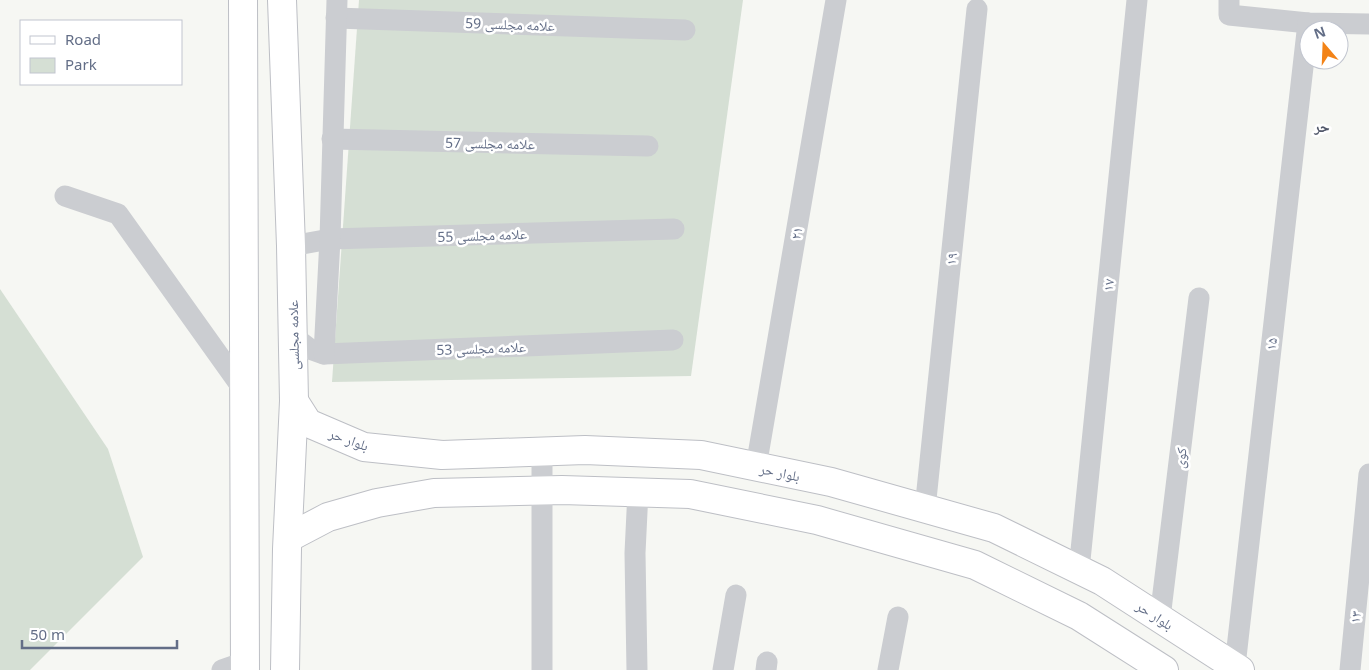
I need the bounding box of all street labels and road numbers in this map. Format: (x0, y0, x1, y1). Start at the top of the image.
street label: علامه مجلسی 59 (465, 13, 555, 35)
street label: علامه مجلسی 57 (445, 133, 535, 153)
street label: علامه مجلسی 55 (437, 224, 527, 246)
street label: ۲۱ (786, 225, 806, 241)
street label: ۱۹ (941, 252, 961, 266)
street label: ۱۷ (1098, 278, 1118, 292)
street label: علامه مجلسی (283, 300, 303, 370)
street label: علامه مجلسی 53 (436, 337, 526, 359)
street label: ۱۵ (1261, 337, 1281, 351)
street label: بلوار حر (326, 423, 372, 455)
street label: کوی (1169, 446, 1191, 470)
street label: بلوار حر (757, 458, 802, 486)
street label: بلوار حر (1132, 595, 1177, 634)
street label: ۱۳ (1345, 610, 1365, 624)

